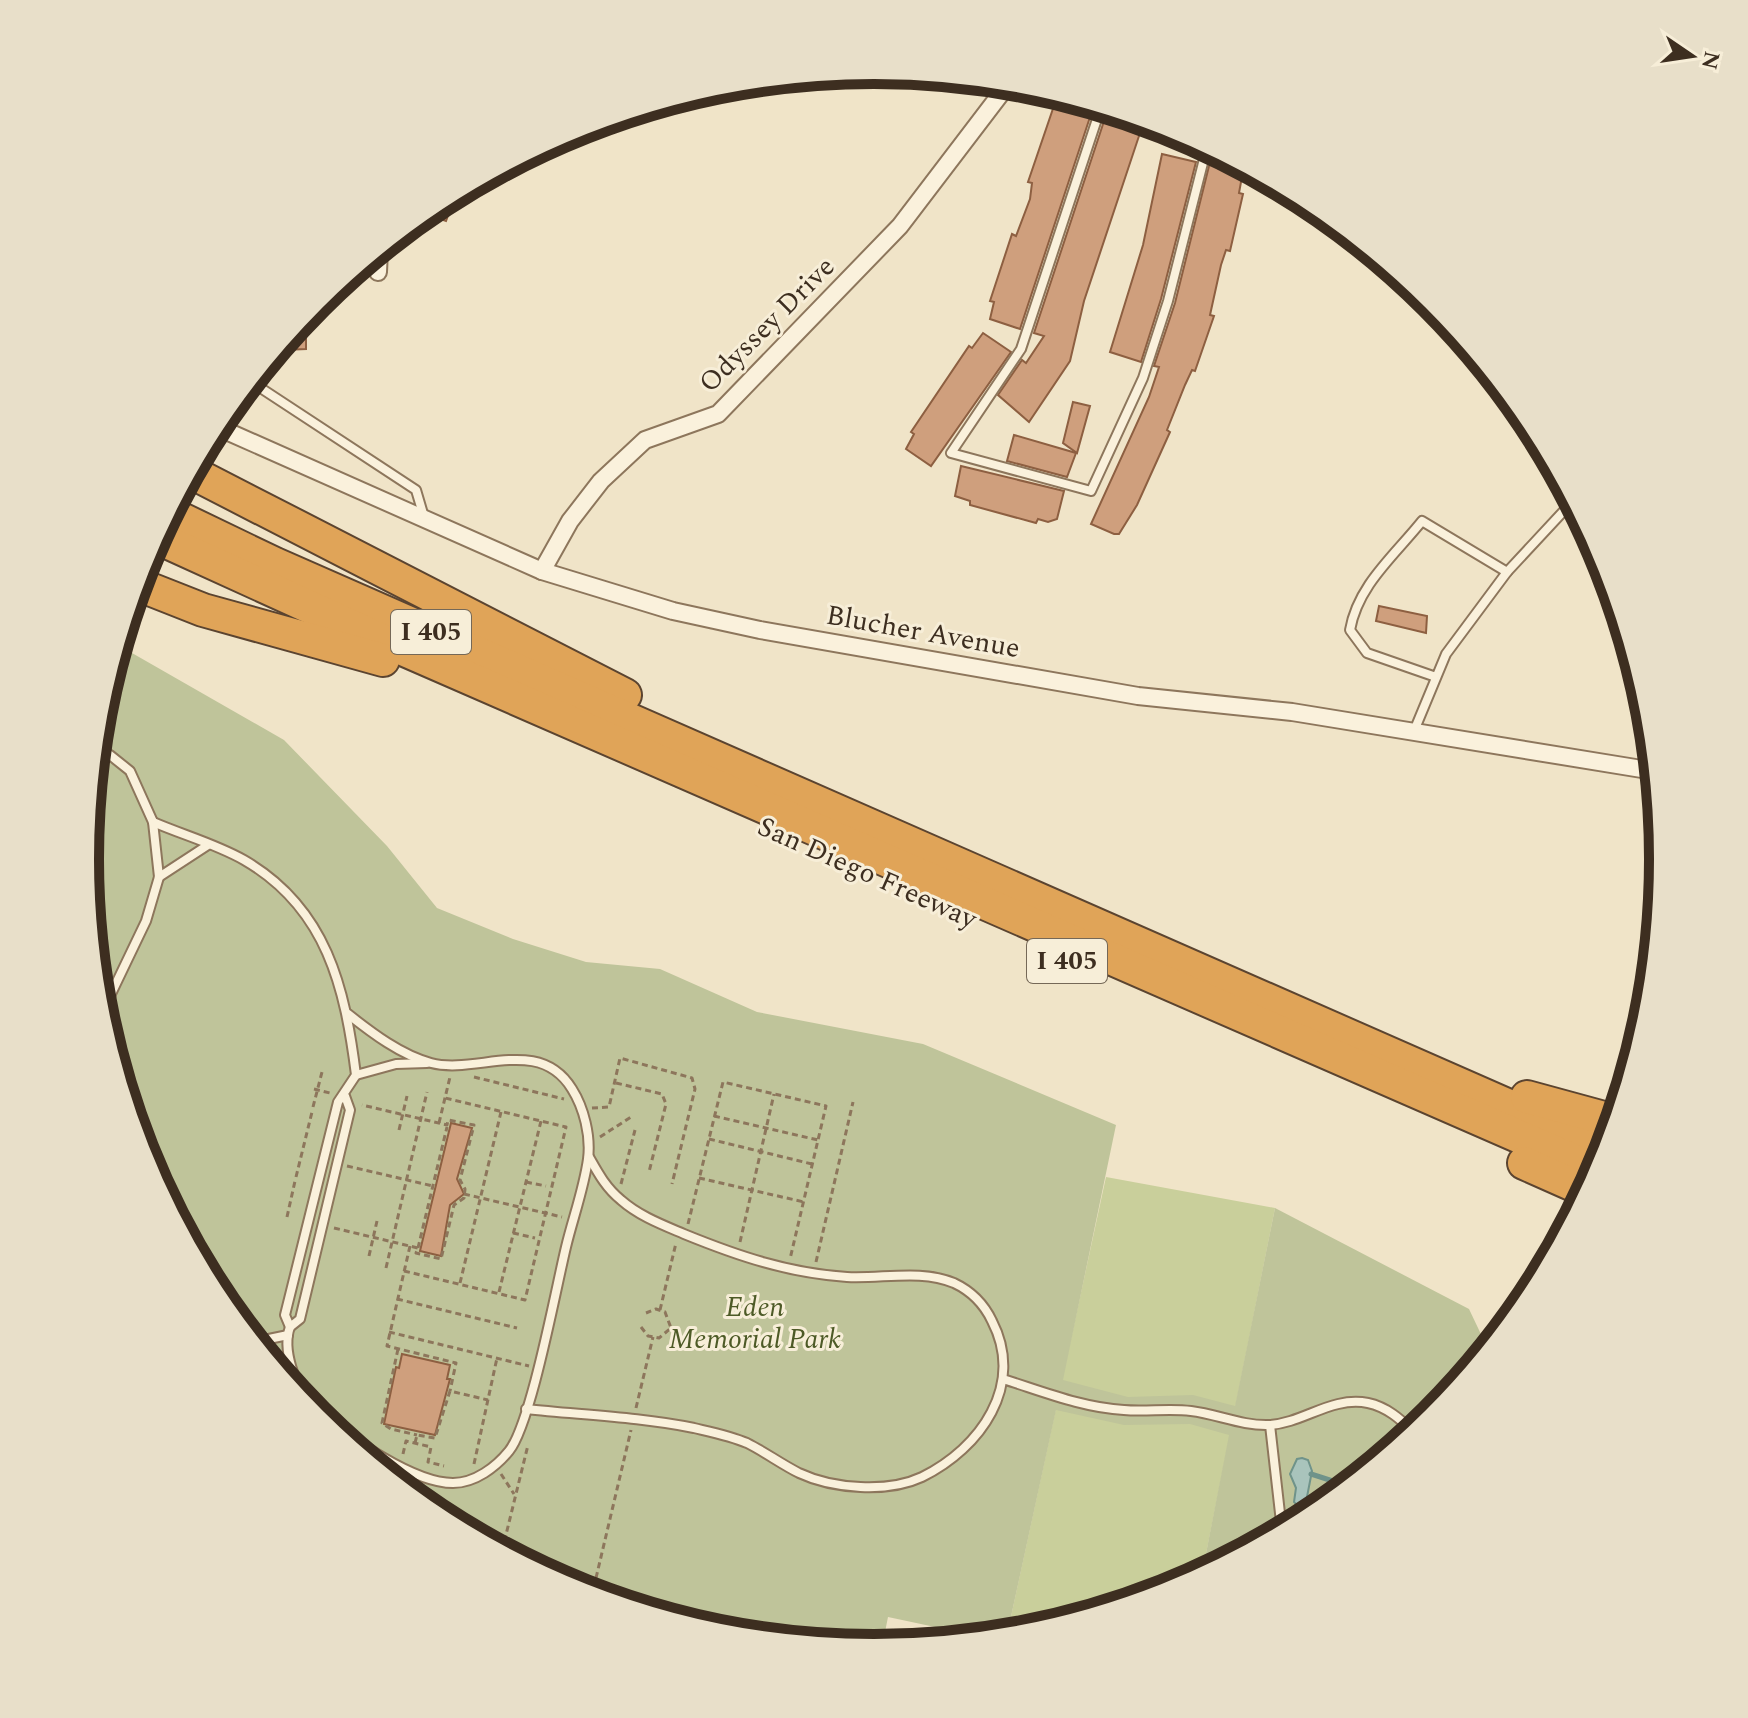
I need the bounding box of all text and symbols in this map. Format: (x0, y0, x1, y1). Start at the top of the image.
north arrow (1652, 16, 1732, 96)
text: N (1692, 48, 1728, 73)
street label: Odyssey Drive (689, 247, 845, 403)
street label: Blucher Avenue (823, 594, 1023, 670)
road number: I 405 (391, 610, 471, 654)
street label: San Diego Freeway (750, 805, 985, 941)
road number: I 405 (1027, 939, 1107, 983)
park label: Eden Memorial Park (669, 1286, 841, 1361)

